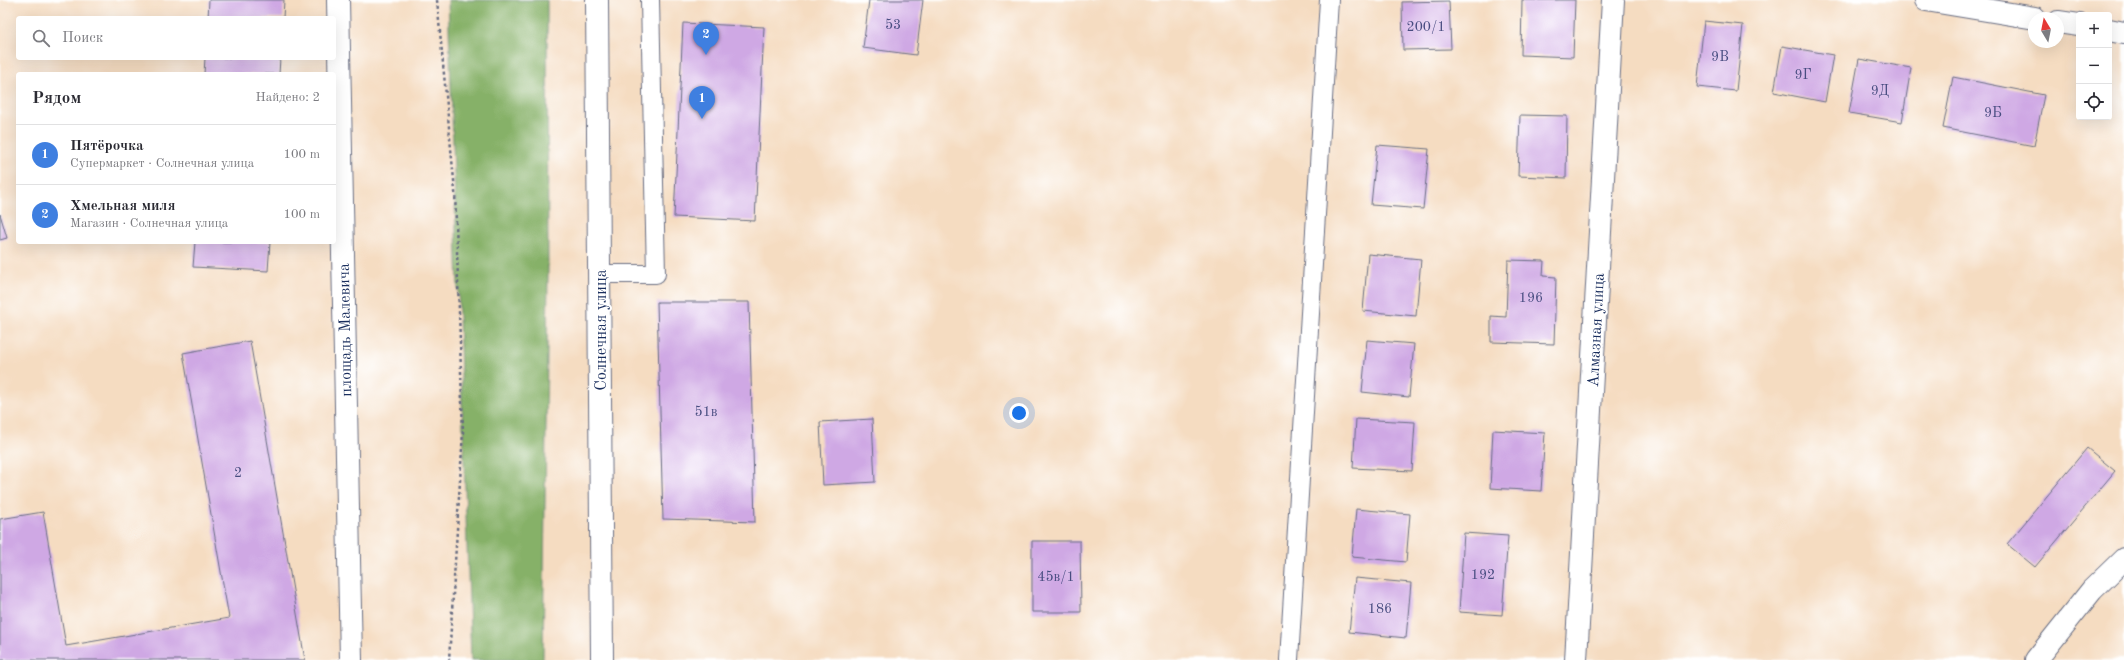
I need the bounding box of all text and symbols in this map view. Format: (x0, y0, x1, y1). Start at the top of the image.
north arrow (2028, 12, 2064, 48)
map controls (2076, 12, 2112, 120)
button: + (2076, 12, 2112, 48)
search box (16, 16, 336, 60)
house number: 53 (885, 18, 901, 32)
house number: 200/1 (1407, 20, 1445, 34)
pin: 2 (693, 22, 719, 55)
icon: search (30, 27, 52, 49)
text: Поиск (62, 31, 103, 46)
button: − (2076, 48, 2112, 84)
house number: 9В (1711, 50, 1729, 64)
house number: 9Г (1794, 68, 1812, 82)
house number: 9Д (1871, 84, 1889, 98)
button: locate (2076, 84, 2112, 120)
pin: 1 (689, 86, 715, 119)
text: Рядом (32, 90, 81, 107)
text: Найдено: 2 (256, 91, 320, 104)
house number: 9Б (1984, 106, 2002, 120)
text: Пятёрочка (70, 139, 144, 154)
text: 1 (41, 148, 49, 161)
text: 100 m (283, 148, 320, 161)
text: Супермаркет · Солнечная улица (70, 157, 254, 170)
text: Хмельная миля (70, 199, 175, 214)
text: 2 (41, 208, 49, 221)
text: 100 m (283, 208, 320, 221)
text: Магазин · Солнечная улица (70, 217, 228, 230)
street label: площадь Малевича (337, 263, 355, 397)
street label: Солнечная улица (594, 269, 610, 391)
street label: Алмазная улица (1586, 272, 1608, 388)
house number: 196 (1519, 291, 1543, 305)
your location (1009, 403, 1029, 423)
house number: 51в (695, 405, 718, 419)
house number: 2 (234, 466, 242, 480)
house number: 192 (1471, 568, 1495, 582)
house number: 45в/1 (1037, 570, 1075, 584)
house number: 186 (1368, 602, 1392, 616)

